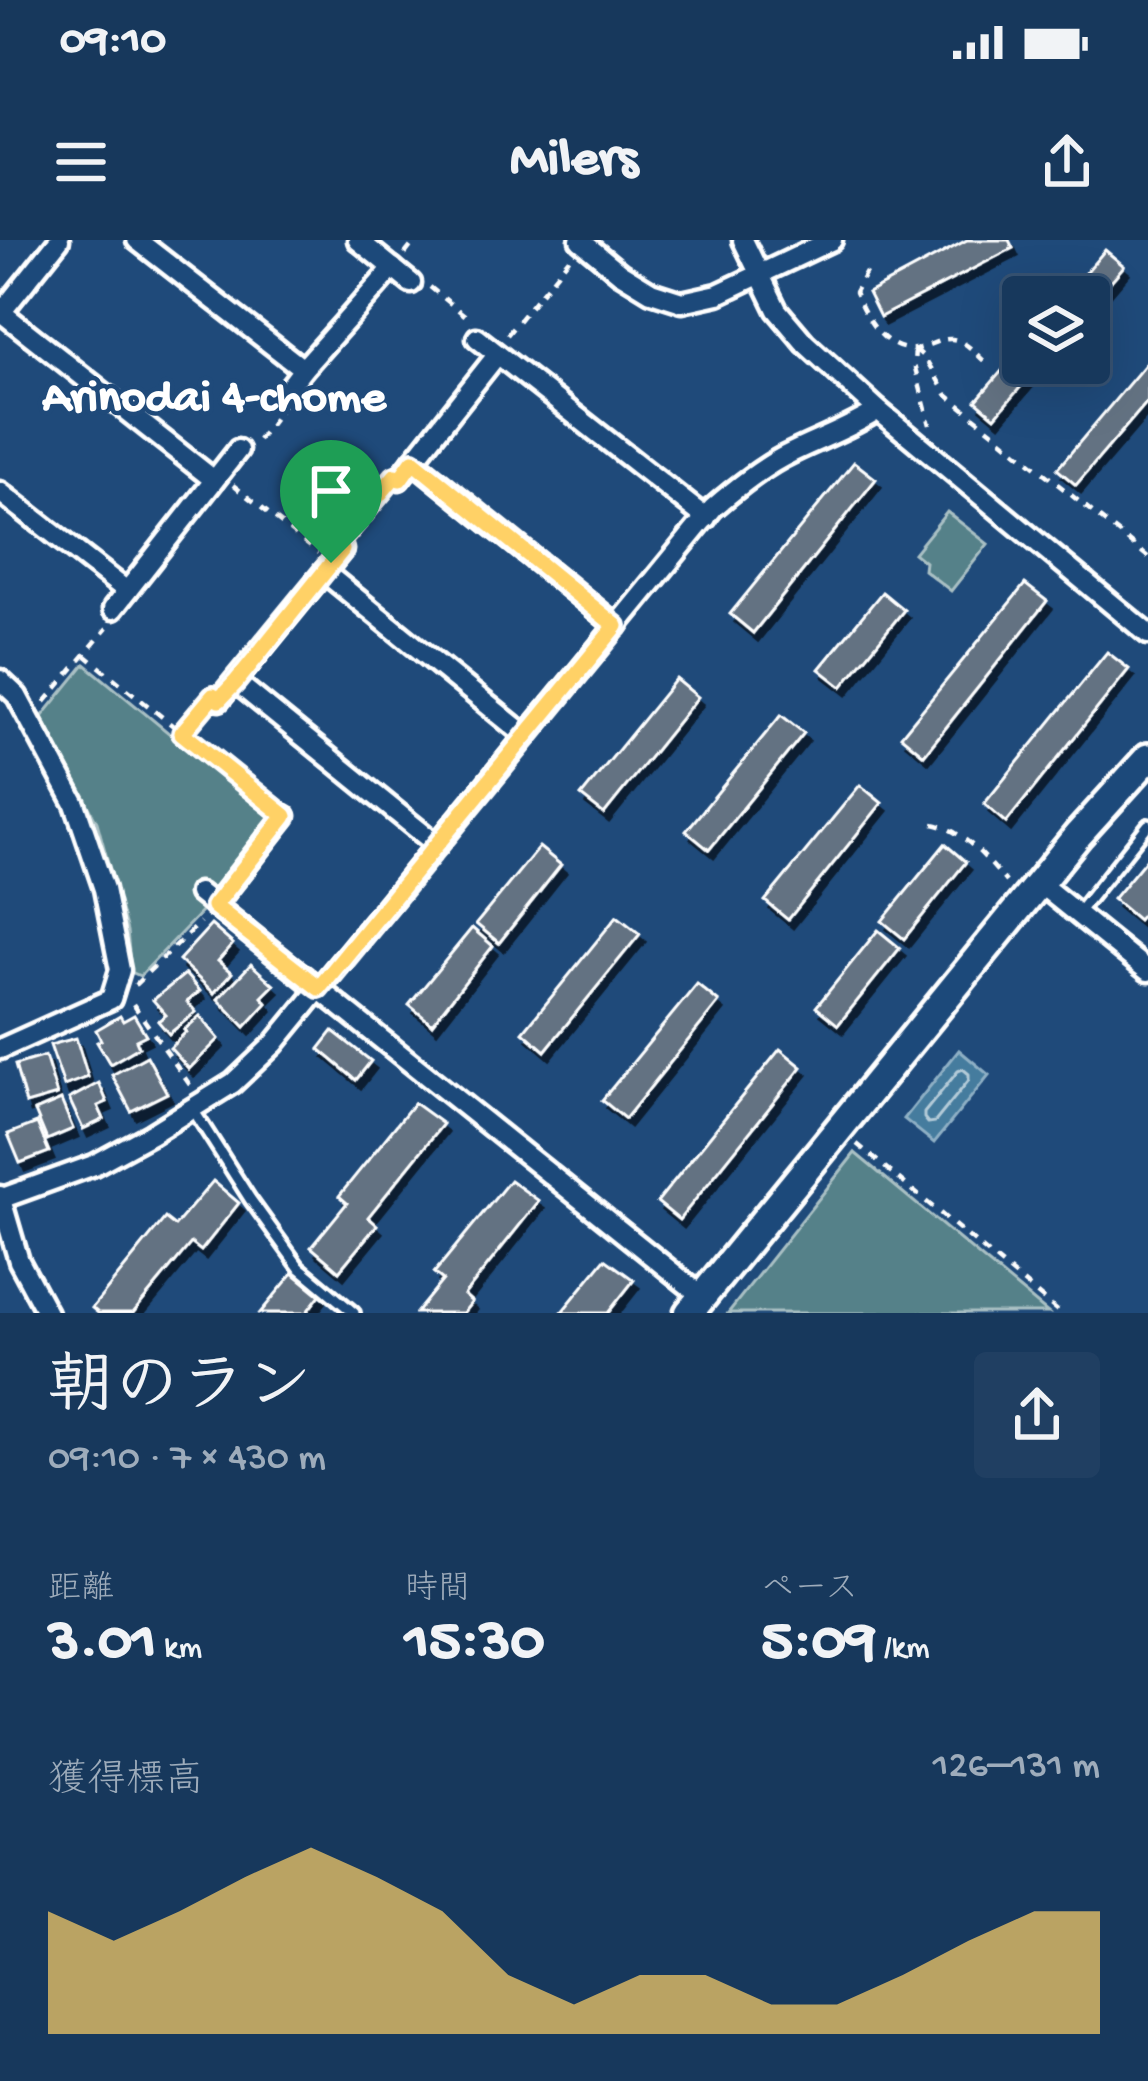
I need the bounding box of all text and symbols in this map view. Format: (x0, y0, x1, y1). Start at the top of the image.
text: 09:10 (60, 16, 166, 69)
icon: menu (48, 129, 114, 195)
icon: share (1034, 129, 1100, 195)
text: Milers (510, 130, 638, 194)
map controls (1002, 276, 1110, 384)
button: layers (1002, 276, 1110, 384)
district label: Arinodai 4-chome (41, 372, 387, 429)
pin (280, 440, 382, 563)
icon: arrive (298, 458, 364, 524)
button: share (974, 1352, 1100, 1478)
text: 朝のラン (48, 1353, 312, 1431)
text: 09:10 · 7 × 430 m (48, 1437, 326, 1483)
text: 距離 (48, 1572, 114, 1610)
text: 時間 (405, 1572, 471, 1610)
text: ペース (761, 1572, 858, 1610)
text: 3.01 (48, 1610, 156, 1680)
text: 15:30 (405, 1610, 545, 1680)
text: 5:09 (761, 1610, 876, 1680)
text: km (156, 1631, 202, 1669)
text: /km (876, 1631, 930, 1669)
text: 126–131 m (933, 1745, 1100, 1791)
text: 獲得標高 (48, 1760, 204, 1806)

